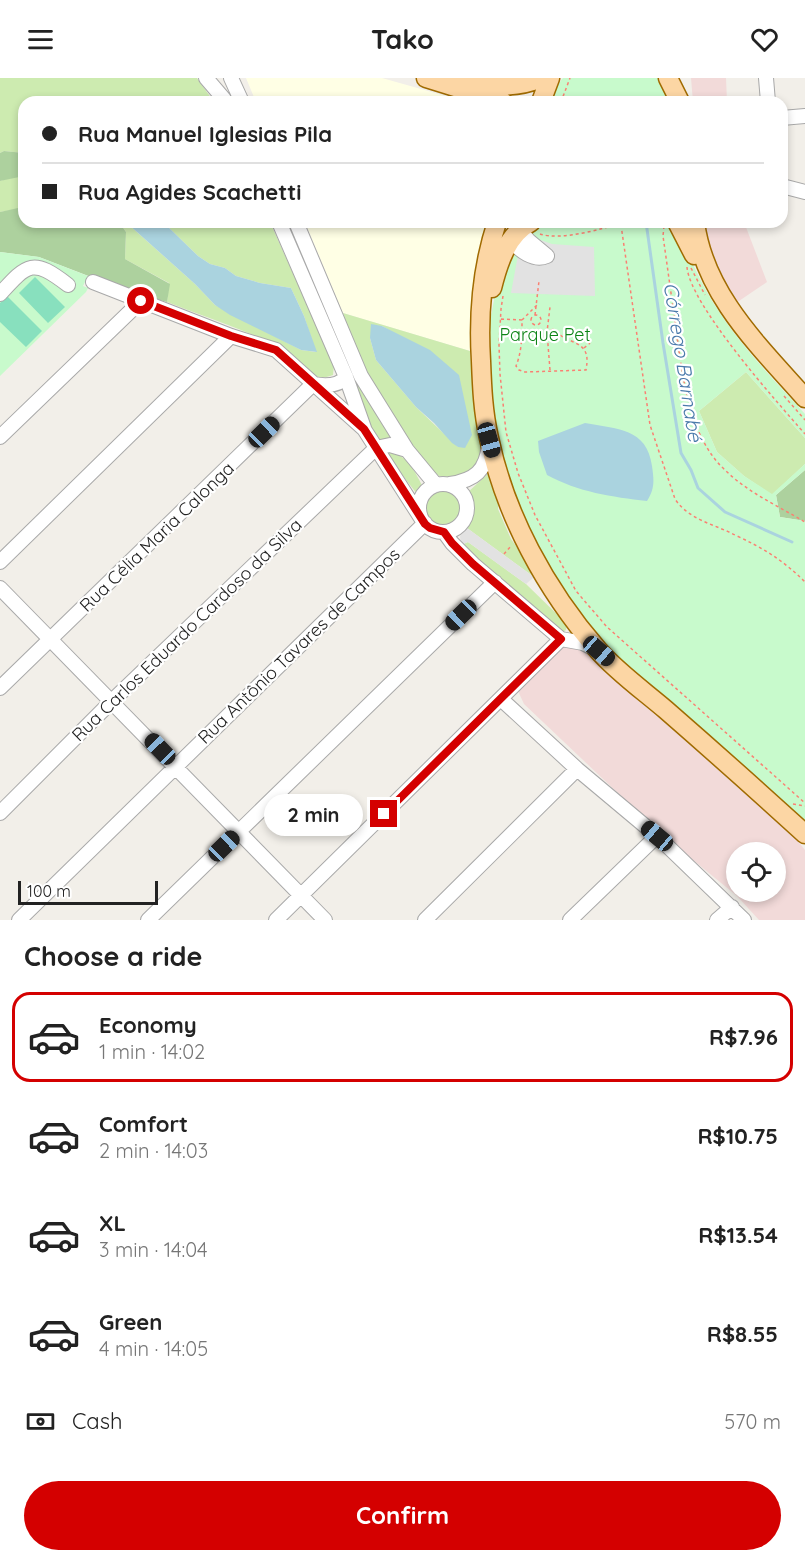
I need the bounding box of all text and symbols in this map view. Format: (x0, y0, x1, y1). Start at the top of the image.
text: Tako (371, 22, 434, 56)
icon: menu (24, 23, 57, 56)
icon: heart (748, 23, 781, 56)
text: Rua Manuel Iglesias Pila (78, 120, 332, 148)
text: Rua Agides Scachetti (78, 178, 302, 206)
water label: Córrego Barnabé (659, 281, 709, 444)
route start (127, 287, 154, 314)
park label: Parque Pet (499, 323, 591, 346)
car (245, 413, 283, 451)
car (475, 420, 503, 460)
street label: Rua Célia Maria Calonga (75, 457, 239, 616)
street label: Rua Carlos Eduardo Cardoso da Silva (67, 513, 307, 746)
street label: Rua Antônio Tavares de Campos (193, 543, 405, 749)
car (442, 596, 480, 634)
car (580, 632, 618, 670)
car (141, 730, 179, 768)
callout: 2 min (264, 793, 363, 835)
route end (370, 800, 397, 827)
text: 2 min (287, 802, 340, 827)
car (637, 818, 677, 854)
car (205, 827, 243, 865)
map controls (726, 842, 786, 902)
button: locate (726, 842, 786, 902)
scale bar (18, 878, 158, 905)
text: 100 m (27, 881, 71, 901)
text: Choose a ride (24, 939, 202, 973)
icon: car (27, 1010, 81, 1064)
text: Economy (99, 1011, 197, 1039)
text: R$7.96 (709, 1023, 778, 1051)
text: 1 min · 14:02 (99, 1039, 205, 1064)
icon: car (27, 1109, 81, 1163)
text: Comfort (99, 1110, 188, 1138)
text: R$10.75 (697, 1122, 778, 1150)
text: 2 min · 14:03 (99, 1138, 208, 1163)
icon: car (27, 1208, 81, 1262)
text: XL (99, 1209, 126, 1237)
text: R$13.54 (698, 1221, 778, 1249)
text: 3 min · 14:04 (99, 1237, 208, 1262)
icon: car (27, 1307, 81, 1361)
text: Green (99, 1308, 162, 1336)
text: R$8.55 (707, 1320, 778, 1348)
text: 4 min · 14:05 (99, 1336, 208, 1361)
icon: cash (24, 1405, 57, 1438)
text: Cash (72, 1407, 123, 1435)
text: 570 m (724, 1409, 781, 1434)
button: Confirm (24, 1481, 781, 1550)

